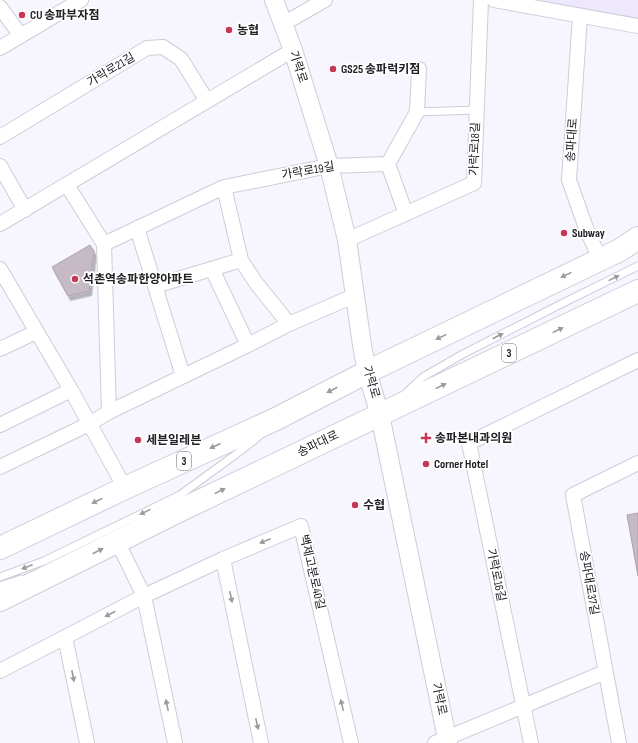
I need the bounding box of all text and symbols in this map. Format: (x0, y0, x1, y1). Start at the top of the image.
place label: CU 송파부자점 (30, 8, 99, 23)
marker: CU 송파부자점 (17, 10, 27, 20)
place label: 농협 (237, 23, 259, 38)
marker: 농협 (224, 25, 234, 35)
street label: 가락로 (286, 49, 310, 85)
street label: 가락로21길 (84, 50, 138, 90)
place label: GS25 송파럭키점 (341, 62, 420, 77)
marker: GS25 송파럭키점 (328, 64, 338, 74)
street label: 송파대로 (563, 117, 581, 163)
street label: 가락로18길 (467, 122, 483, 176)
street label: 가락로19길 (280, 159, 336, 183)
place label: Subway (572, 226, 605, 241)
marker: Subway (559, 228, 569, 238)
place label: 석촌역송파한양아파트 (83, 272, 193, 287)
one-way arrow (561, 272, 572, 278)
marker: 석촌역송파한양아파트 (70, 274, 80, 284)
one-way arrow (608, 275, 620, 281)
one-way arrow (552, 327, 564, 333)
one-way arrow (492, 333, 504, 340)
one-way arrow (436, 334, 447, 340)
road number: 3 (502, 344, 516, 362)
street label: 가락로 (359, 364, 383, 400)
one-way arrow (435, 383, 447, 389)
one-way arrow (326, 387, 338, 393)
street label: 송파대로 (295, 428, 341, 460)
place label: 송파본내과의원 (435, 431, 512, 446)
marker: 송파본내과의원 (420, 432, 432, 444)
place label: 세븐일레븐 (146, 433, 201, 448)
marker: 세븐일레븐 (133, 435, 143, 445)
one-way arrow (209, 443, 221, 450)
road number: 3 (177, 452, 191, 470)
place label: Corner Hotel (434, 457, 488, 472)
marker: Corner Hotel (421, 459, 431, 469)
one-way arrow (215, 488, 226, 494)
one-way arrow (91, 498, 103, 504)
place label: 수협 (363, 498, 385, 513)
marker: 수협 (350, 500, 360, 510)
one-way arrow (139, 509, 150, 515)
street label: 백제고분로40길 (296, 533, 328, 611)
one-way arrow (259, 539, 271, 545)
street label: 가락로16길 (483, 547, 509, 603)
one-way arrow (92, 548, 103, 555)
street label: 송파대로37길 (576, 550, 602, 616)
one-way arrow (20, 564, 32, 570)
one-way arrow (228, 591, 234, 603)
one-way arrow (104, 611, 115, 617)
one-way arrow (71, 669, 77, 682)
street label: 가락로 (428, 681, 450, 717)
one-way arrow (163, 699, 169, 711)
one-way arrow (338, 699, 344, 711)
one-way arrow (254, 718, 260, 730)

